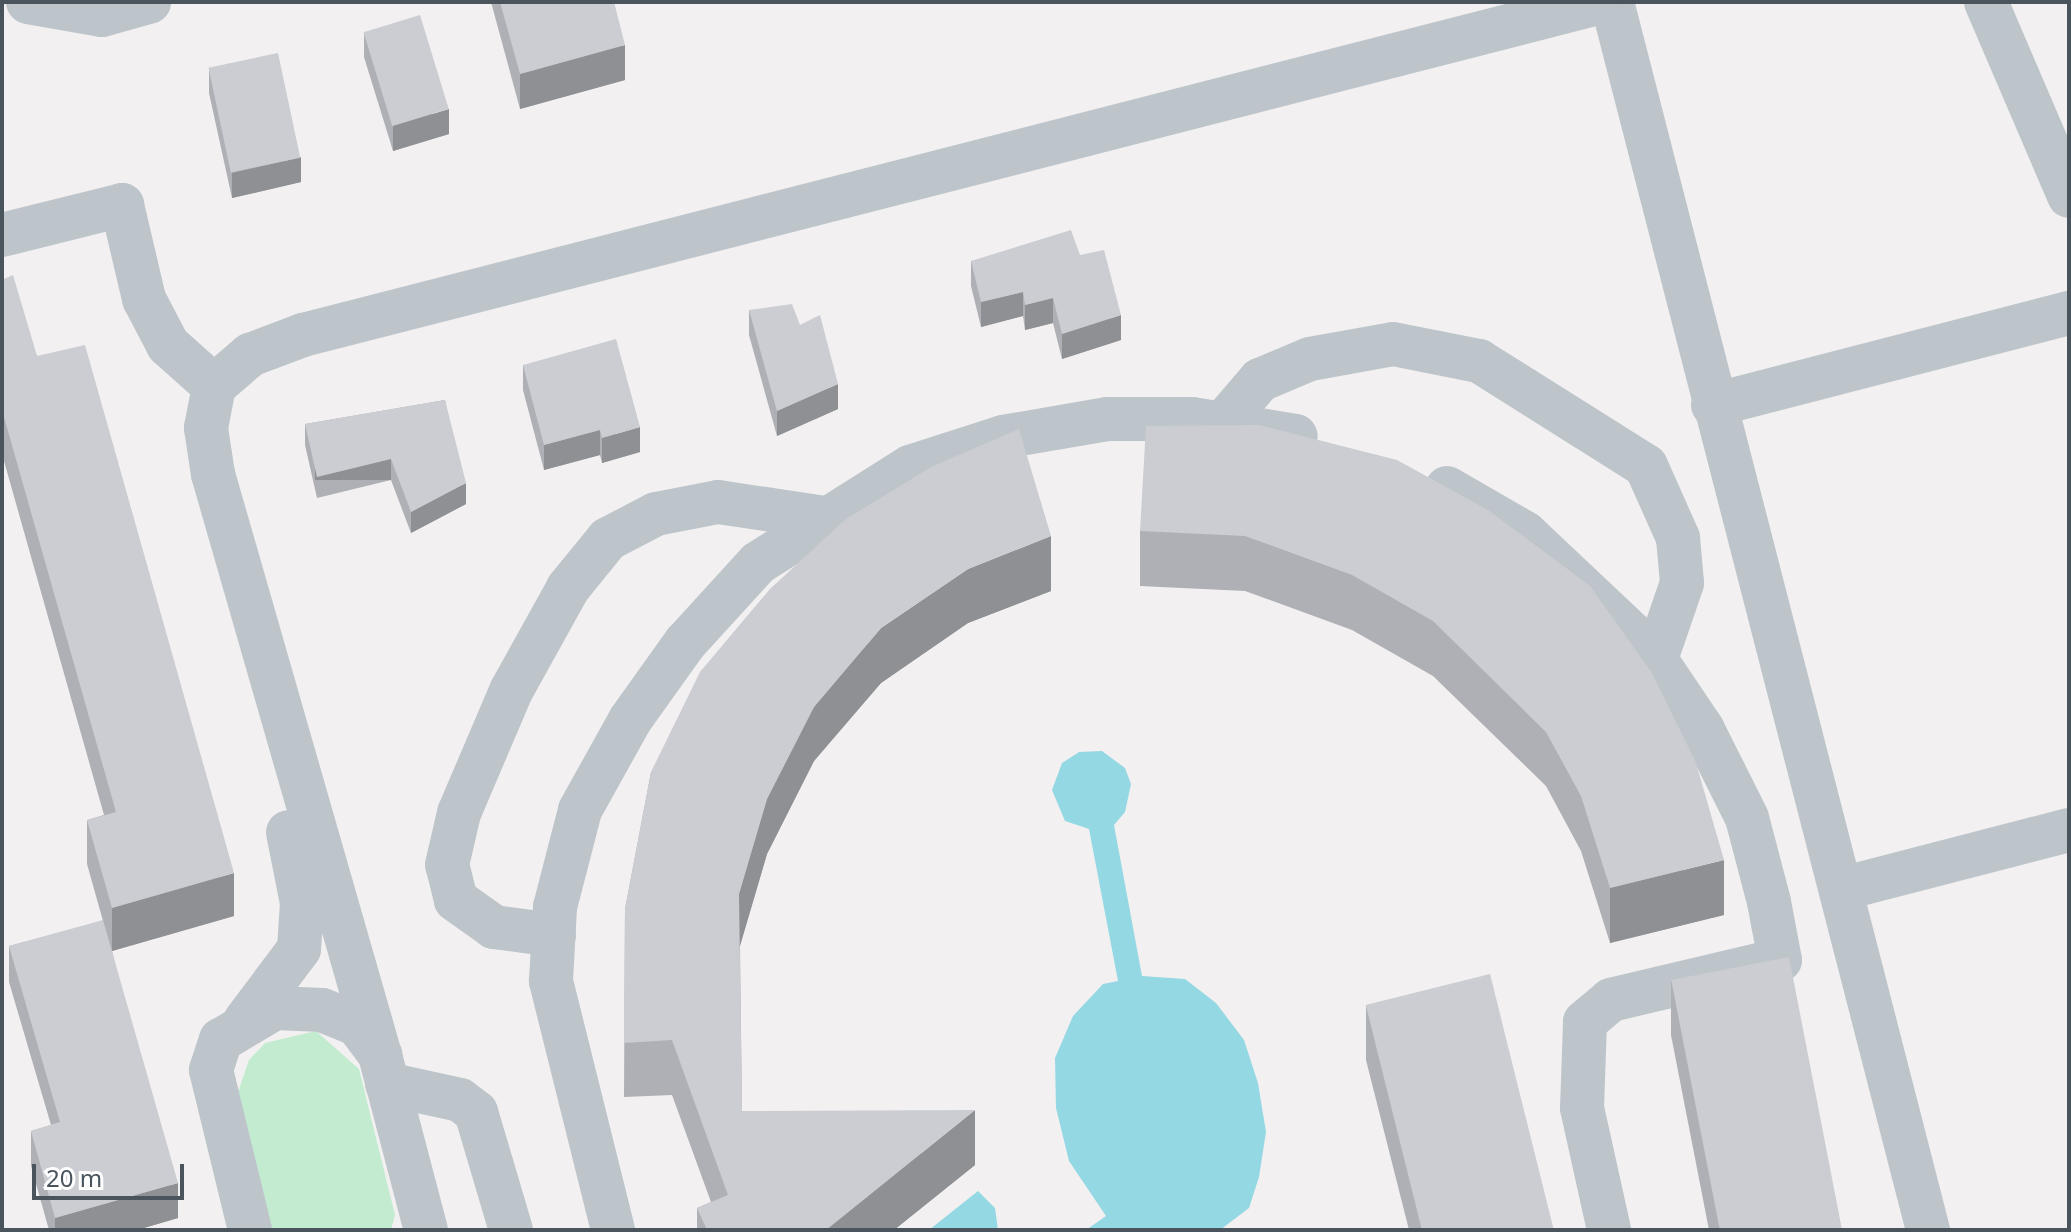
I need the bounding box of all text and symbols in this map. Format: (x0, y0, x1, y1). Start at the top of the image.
scale bar (36, 1148, 188, 1198)
text: 20 m (46, 1161, 102, 1194)

